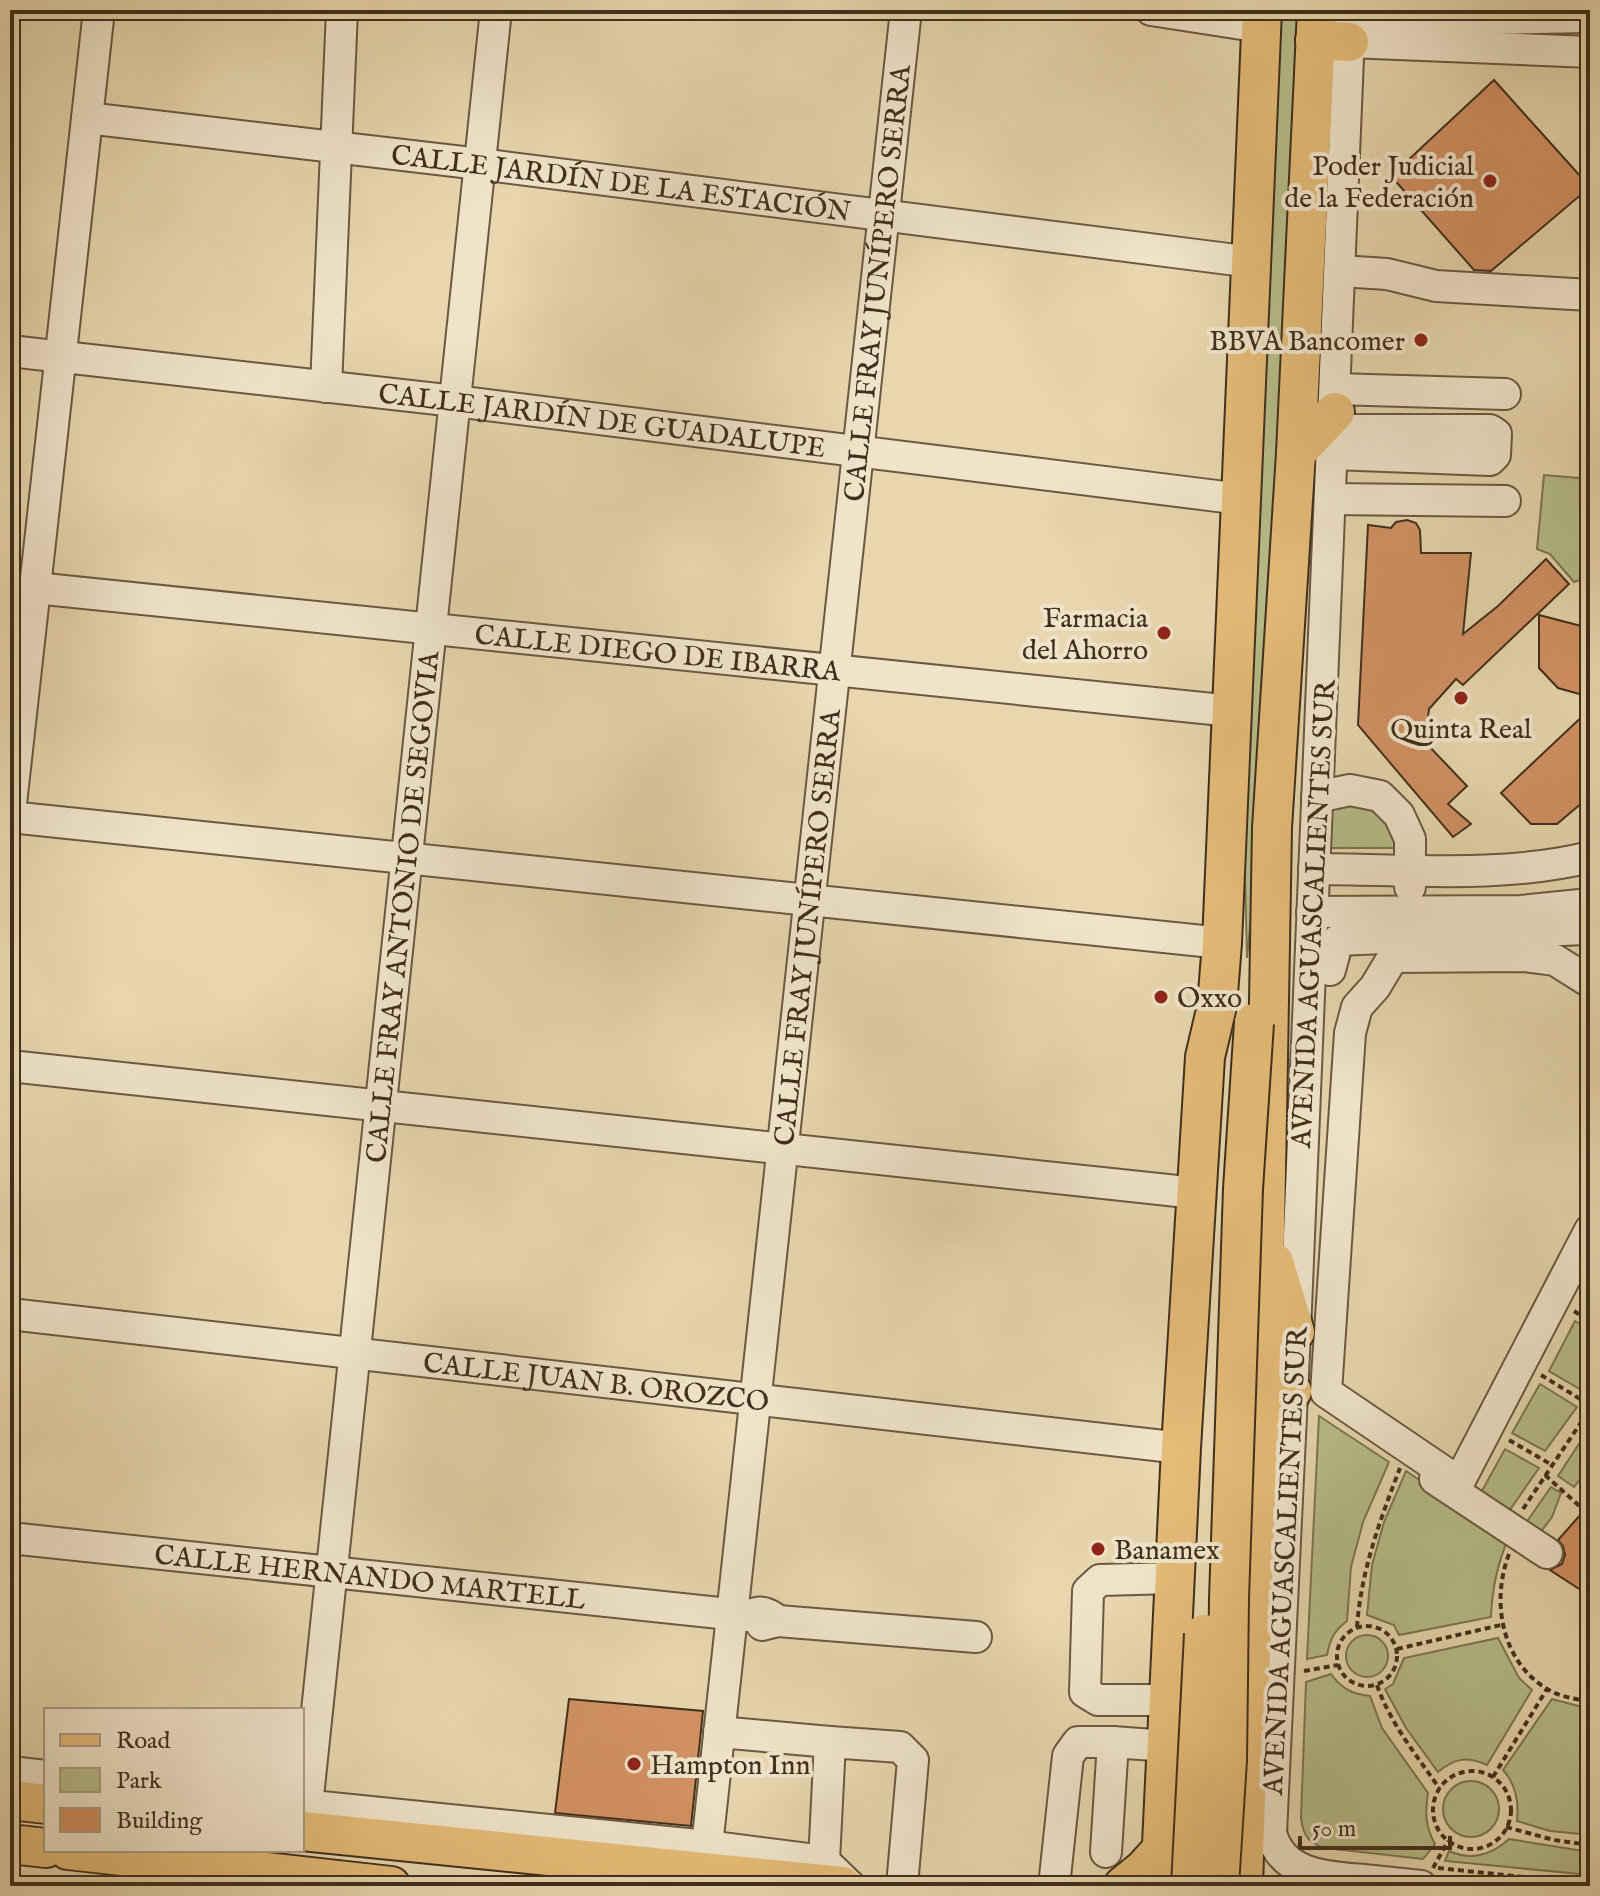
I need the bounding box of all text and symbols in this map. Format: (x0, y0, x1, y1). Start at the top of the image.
street label: CALLE FRAY JUNÍPERO SERRA (838, 62, 920, 504)
street label: CALLE JARDÍN DE LA ESTACIÓN (389, 139, 853, 231)
place label: Poder Judicial de la Federación (1284, 150, 1474, 217)
marker: Poder Judicial de la Federación (1481, 172, 1499, 190)
place label: BBVA Bancomer (1209, 325, 1405, 360)
marker: BBVA Bancomer (1412, 331, 1430, 349)
street label: CALLE JARDÍN DE GUADALUPE (376, 378, 827, 467)
place label: Farmacia del Ahorro (1022, 602, 1149, 669)
street label: CALLE DIEGO DE IBARRA (473, 618, 843, 691)
marker: Farmacia del Ahorro (1155, 624, 1173, 642)
street label: CALLE FRAY ANTONIO DE SEGOVIA (360, 649, 449, 1165)
street label: AVENIDA AGUASCALIENTES SUR (1285, 678, 1344, 1150)
marker: Quinta Real (1452, 689, 1470, 707)
street label: CALLE FRAY JUNÍPERO SERRA (768, 706, 850, 1148)
place label: Quinta Real (1390, 713, 1532, 748)
place label: Oxxo (1177, 982, 1242, 1017)
marker: Oxxo (1152, 988, 1170, 1006)
street label: AVENIDA AGUASCALIENTES SUR (1257, 1325, 1316, 1797)
street label: CALLE JUAN B. OROZCO (421, 1346, 771, 1421)
place label: Banamex (1114, 1534, 1220, 1569)
street label: CALLE HERNANDO MARTELL (153, 1538, 587, 1619)
marker: Banamex (1089, 1540, 1107, 1558)
legend (44, 1708, 304, 1852)
text: Road (116, 1726, 170, 1757)
place label: Hampton Inn (650, 1749, 810, 1784)
marker: Hampton Inn (625, 1755, 643, 1773)
text: Park (116, 1766, 162, 1797)
scale bar (1300, 1800, 1450, 1850)
text: Building (116, 1806, 203, 1837)
text: 50 m (1312, 1814, 1356, 1845)

